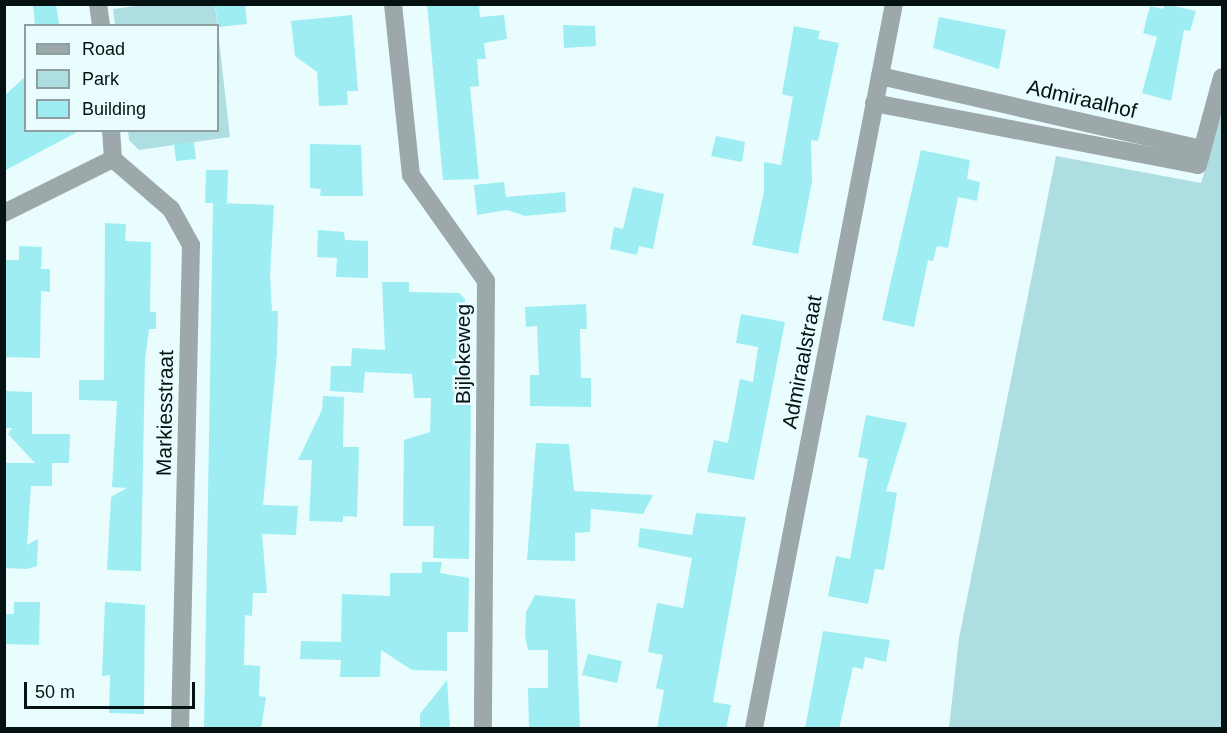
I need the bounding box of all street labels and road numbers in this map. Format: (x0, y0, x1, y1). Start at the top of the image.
street label: Admiraalhof (1025, 74, 1139, 124)
street label: Admiraalstraat (777, 293, 827, 431)
street label: Bijlokeweg (450, 304, 476, 404)
street label: Markiesstraat (151, 350, 179, 476)

